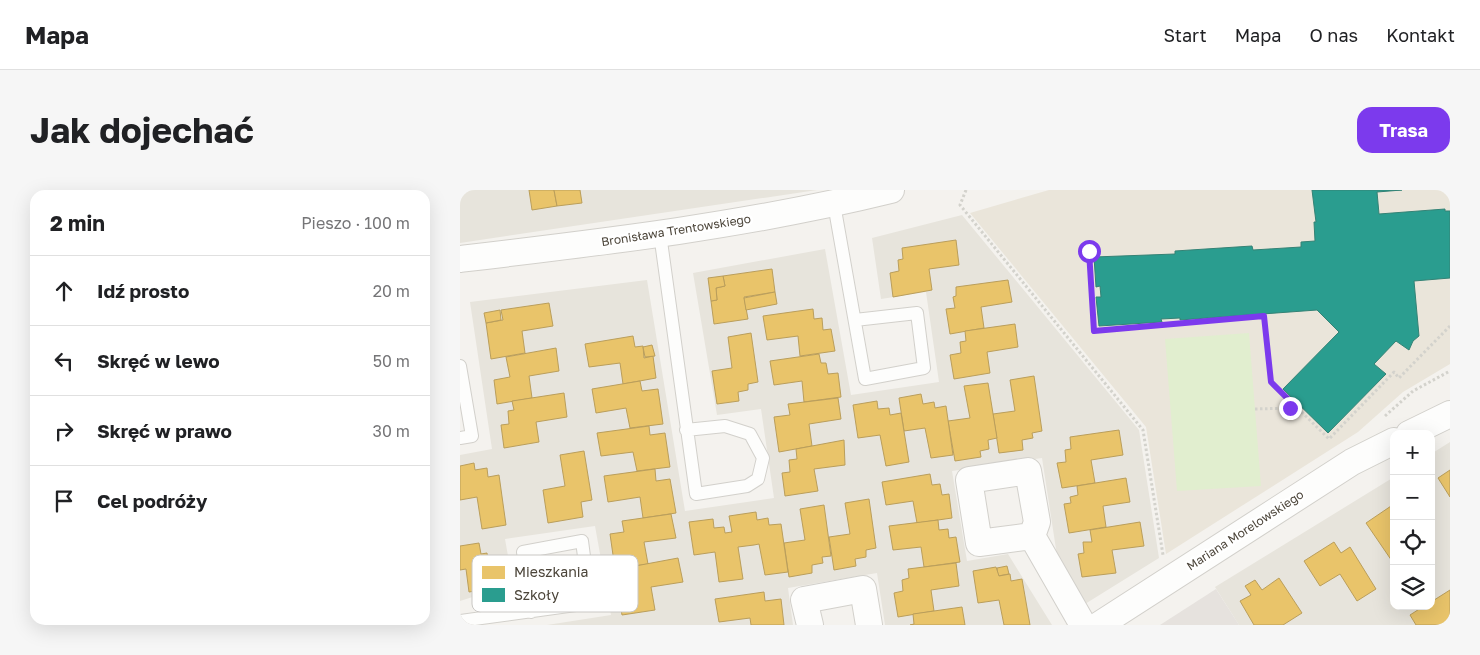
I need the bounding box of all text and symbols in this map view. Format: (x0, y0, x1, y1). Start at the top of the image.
text: Mapa (25, 20, 89, 49)
text: Start (1164, 24, 1207, 46)
text: Mapa (1235, 24, 1282, 46)
text: O nas (1310, 24, 1358, 46)
text: Kontakt (1386, 24, 1455, 46)
button: Trasa (1357, 107, 1450, 153)
text: Jak dojechać (30, 109, 254, 151)
text: 2 min (50, 210, 105, 236)
street label: Bronisława Trentowskiego (600, 211, 752, 249)
text: Pieszo · 100 m (301, 213, 410, 233)
route start (1078, 240, 1101, 263)
icon: ahead (50, 277, 78, 305)
text: Idź prosto (97, 279, 189, 302)
text: 20 m (373, 281, 410, 301)
icon: left (50, 347, 78, 375)
text: Skręć w lewo (97, 349, 220, 372)
text: 50 m (373, 351, 410, 371)
route end (1279, 397, 1302, 420)
icon: right (50, 417, 78, 445)
text: Skręć w prawo (97, 419, 232, 442)
text: 30 m (373, 421, 410, 441)
map controls (1390, 430, 1435, 610)
button: + (1390, 430, 1435, 475)
button: − (1390, 475, 1435, 520)
icon: arrive (50, 487, 78, 515)
street label: Mariana Morelowskiego (1184, 487, 1306, 573)
text: Cel podróży (97, 489, 207, 512)
button: locate (1390, 520, 1435, 565)
legend (472, 555, 638, 612)
text: Mieszkania (514, 563, 588, 580)
button: layers (1390, 565, 1435, 610)
text: Szkoły (514, 586, 559, 603)

